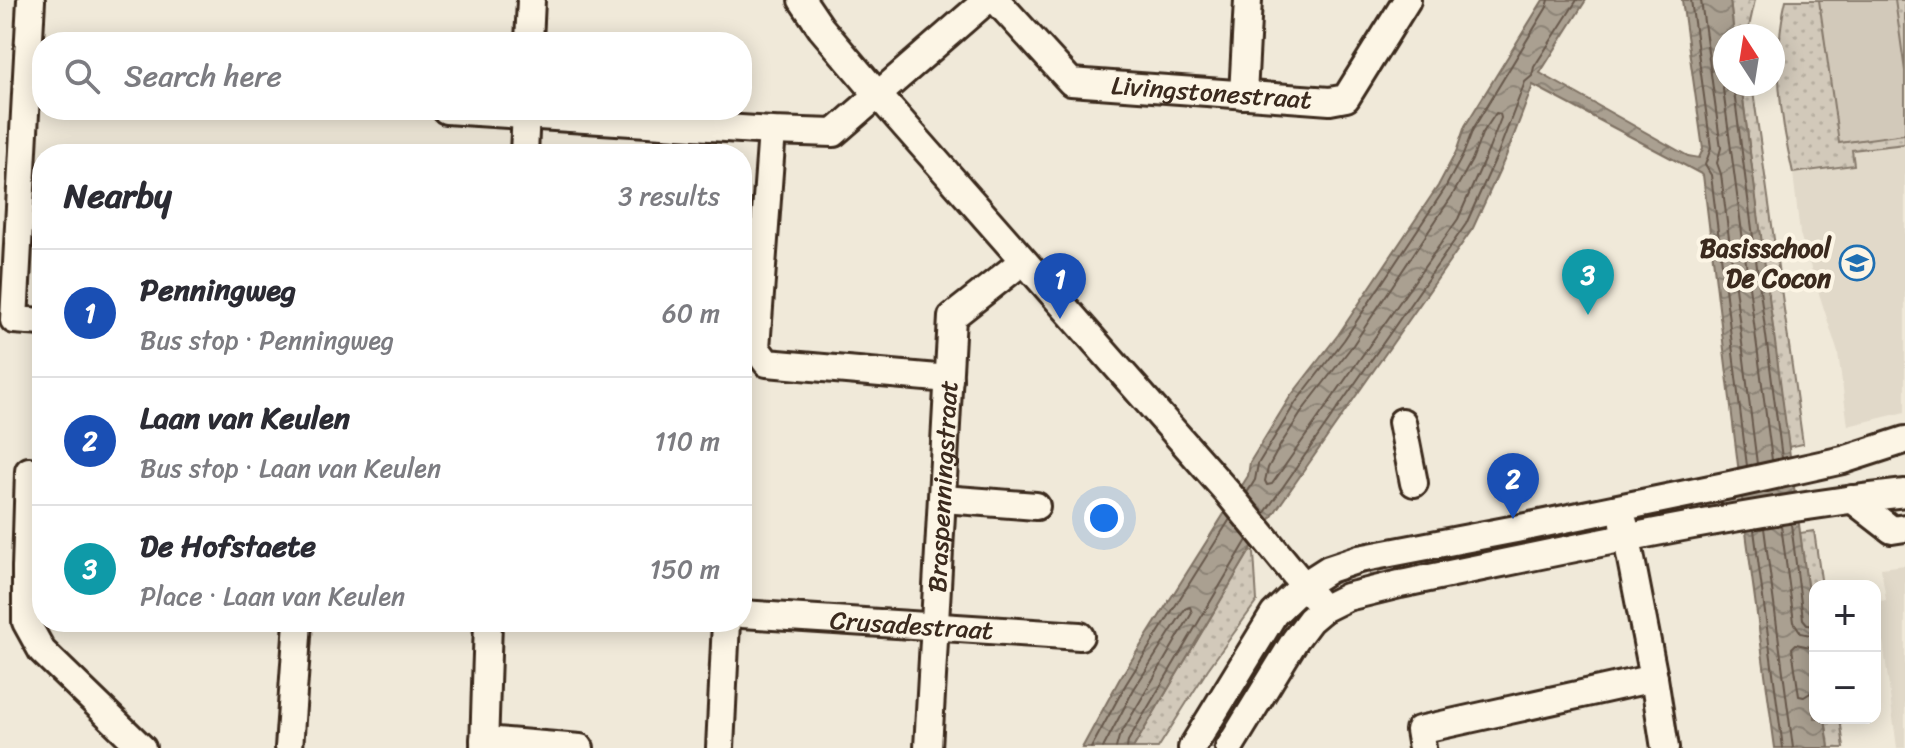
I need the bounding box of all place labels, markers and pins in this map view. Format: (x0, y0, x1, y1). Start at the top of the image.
place label: Basisschool De Cocon (1700, 225, 1833, 301)
school or university icon: Basisschool De Cocon (1838, 244, 1876, 282)
pin: 3 (1562, 249, 1614, 315)
pin: 1 (1034, 253, 1086, 319)
pin: 2 (1487, 453, 1539, 519)

